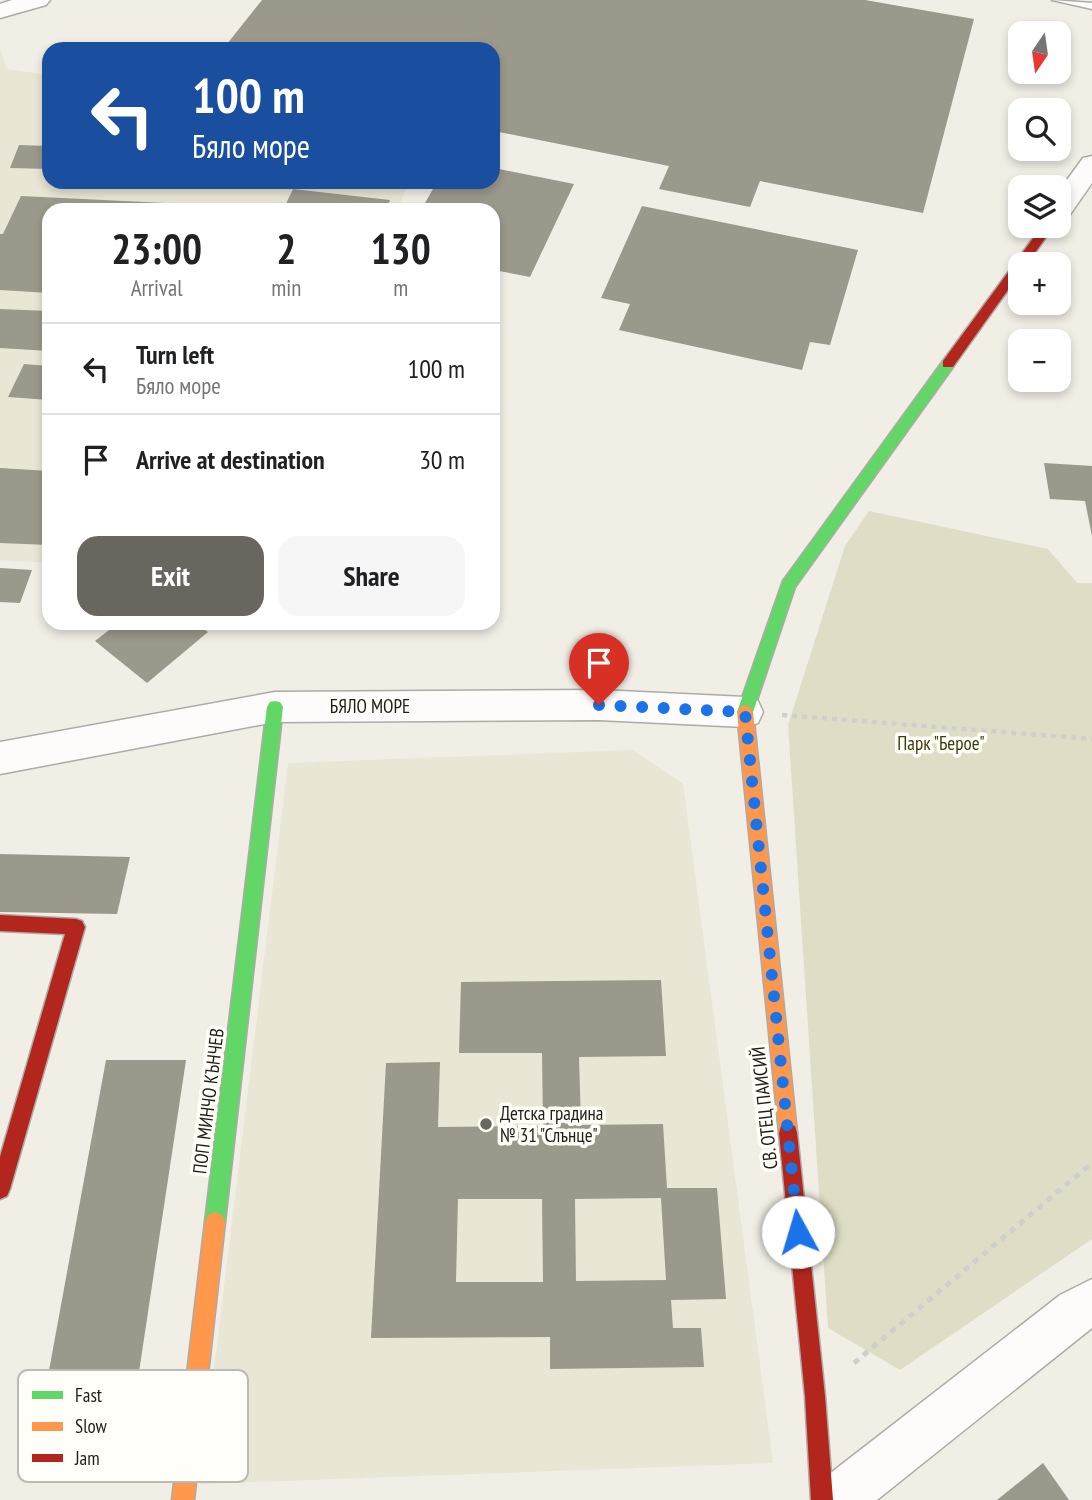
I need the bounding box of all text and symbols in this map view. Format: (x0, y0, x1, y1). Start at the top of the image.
north arrow (1008, 21, 1071, 84)
map controls (1008, 21, 1071, 392)
text: 100 m (192, 63, 305, 127)
icon: left (77, 70, 168, 161)
button: search (1008, 98, 1071, 161)
text: Бяло море (192, 125, 310, 167)
button: layers (1008, 175, 1071, 238)
text: 23:00 (111, 221, 202, 276)
text: 2 (276, 221, 296, 276)
text: 130 (371, 221, 431, 276)
button: + (1008, 252, 1071, 315)
text: Arrival (131, 273, 183, 302)
text: min (271, 273, 301, 302)
text: m (393, 273, 408, 302)
button: − (1008, 329, 1071, 392)
text: Turn left (136, 338, 214, 371)
icon: left (77, 350, 115, 388)
text: 100 m (407, 352, 465, 385)
text: Бяло море (136, 371, 221, 400)
icon: arrive (77, 441, 115, 479)
text: Arrive at destination (136, 443, 325, 476)
text: 30 m (419, 443, 465, 476)
button: Exit (77, 536, 264, 616)
button: Share (278, 536, 465, 616)
pin (569, 633, 629, 705)
icon: arrive (580, 644, 618, 682)
street label: БЯЛО МОРЕ (330, 694, 410, 718)
park label: Парк "Берое" (897, 731, 985, 755)
street label: ПОП МИНЧО КЪНЧЕВ (187, 1027, 229, 1175)
street label: СВ. ОТЕЦ ПАИСИЙ (746, 1045, 782, 1171)
place label: Детска градина № 31 "Слънце" (500, 1101, 603, 1147)
marker: Детска градина № 31 "Слънце" (478, 1116, 494, 1132)
position arrow (761, 1195, 835, 1269)
legend (18, 1370, 248, 1482)
text: Fast (75, 1383, 103, 1407)
text: Slow (75, 1414, 108, 1438)
text: Jam (74, 1446, 100, 1470)

